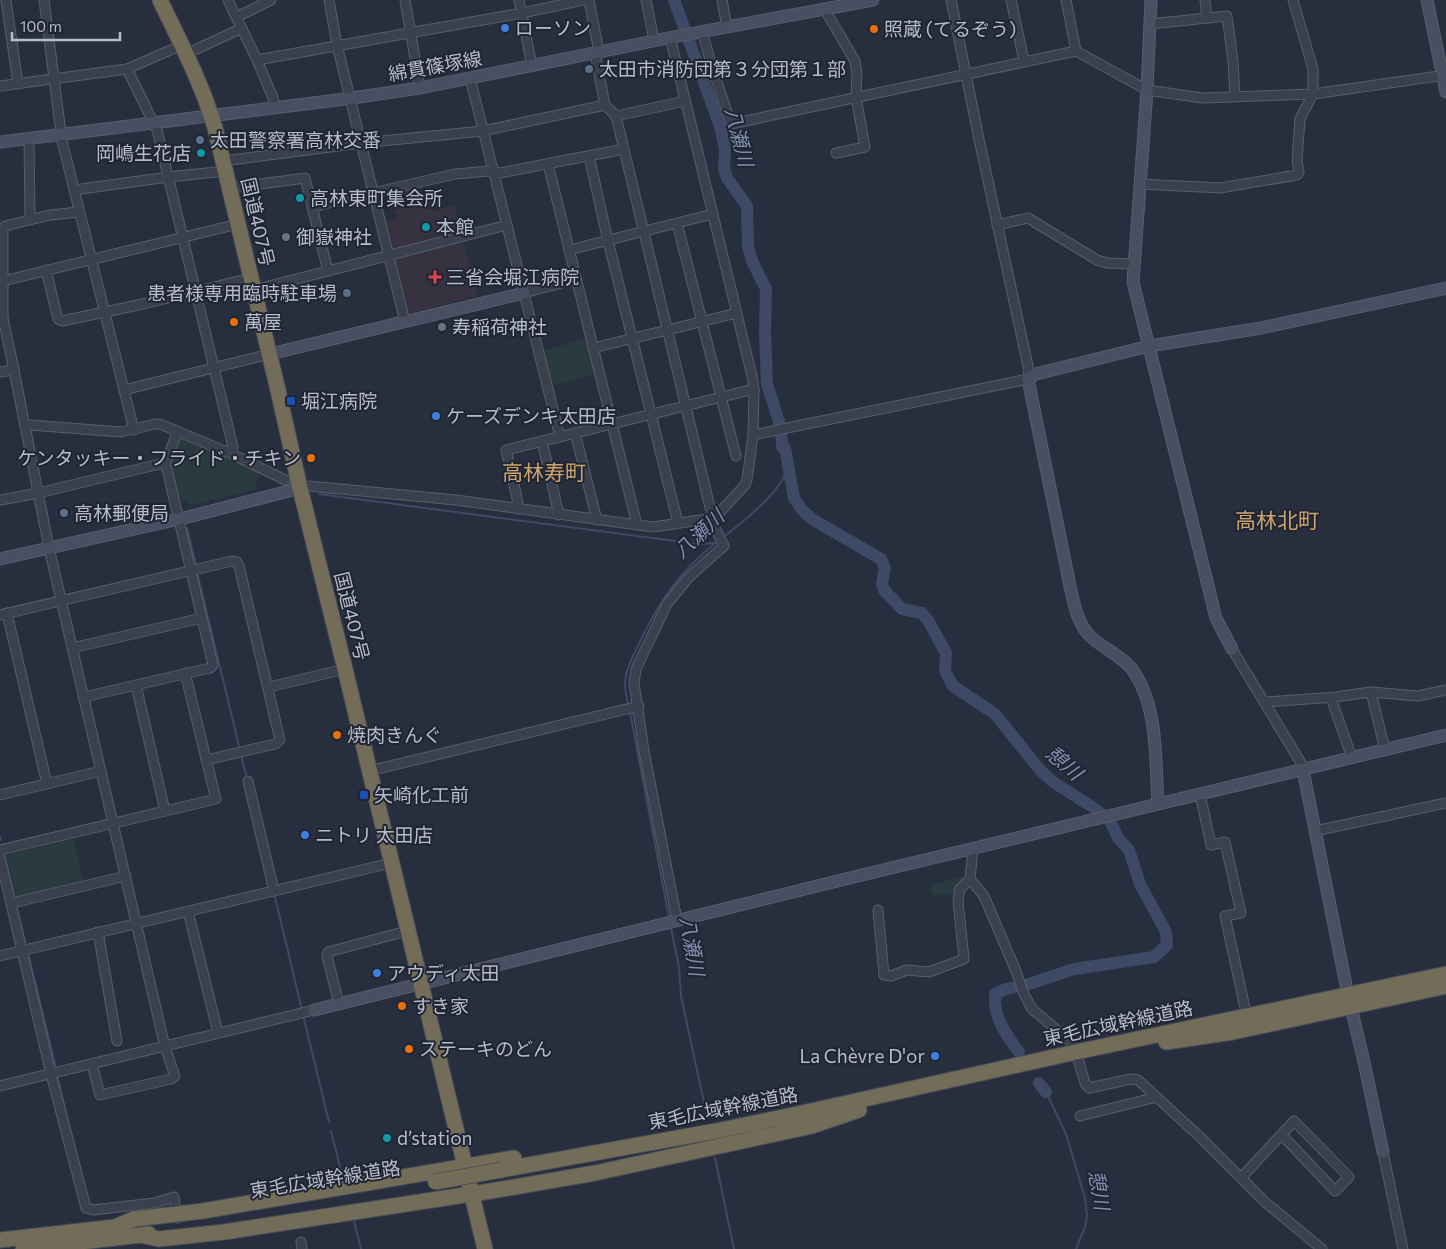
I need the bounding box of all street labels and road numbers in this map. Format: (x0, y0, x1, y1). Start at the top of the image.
street label: 綿貫篠塚線 (386, 46, 484, 85)
street label: 国道407号 (237, 175, 280, 269)
street label: 国道407号 (330, 569, 375, 663)
street label: 東毛広域幹線道路 (1041, 995, 1195, 1050)
street label: 東毛広域幹線道路 (646, 1082, 800, 1133)
street label: 東毛広域幹線道路 (248, 1155, 402, 1202)

